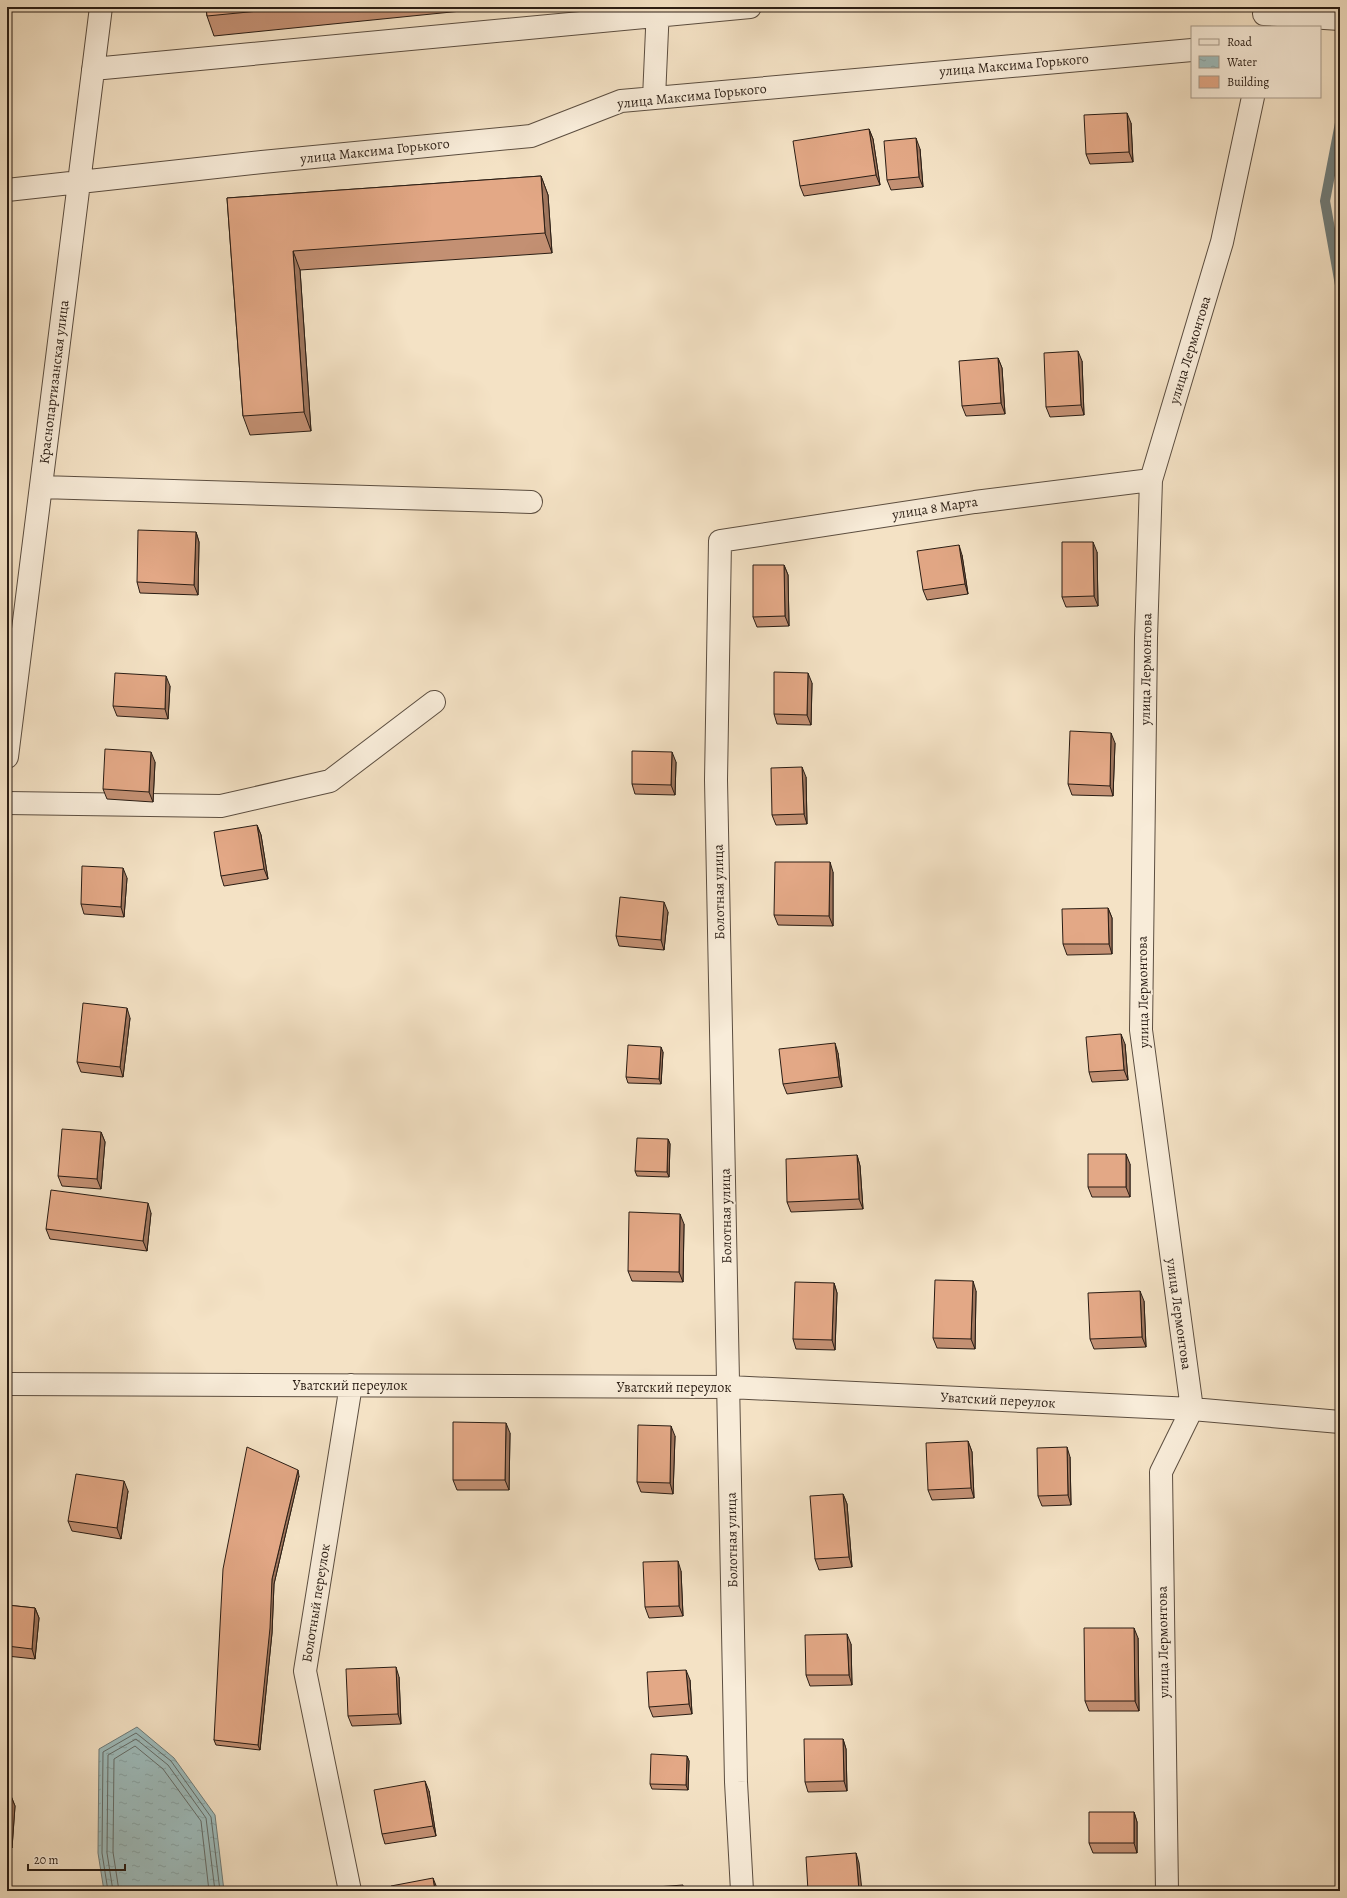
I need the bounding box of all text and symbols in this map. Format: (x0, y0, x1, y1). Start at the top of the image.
legend (1191, 26, 1321, 98)
text: Road (1227, 34, 1253, 50)
street label: улица Максима Горького (937, 49, 1090, 81)
text: Water (1226, 54, 1257, 70)
text: Building (1227, 74, 1269, 90)
street label: улица Максима Горького (615, 79, 768, 113)
street label: улица Максима Горького (298, 134, 451, 168)
street label: улица Лермонтова (1164, 293, 1216, 407)
street label: Краснопартизанская улица (34, 298, 74, 465)
street label: улица 8 Марта (890, 492, 980, 524)
street label: улица Лермонтова (1136, 612, 1156, 726)
street label: Болотная улица (709, 844, 729, 940)
street label: улица Лермонтова (1133, 935, 1153, 1049)
street label: Болотная улица (716, 1168, 736, 1264)
street label: улица Лермонтова (1162, 1256, 1196, 1371)
street label: Уватский переулок (292, 1376, 408, 1395)
street label: Уватский переулок (616, 1378, 732, 1397)
street label: Уватский переулок (940, 1388, 1056, 1412)
street label: Болотная улица (722, 1492, 742, 1588)
street label: Болотный переулок (297, 1542, 335, 1664)
street label: улица Лермонтова (1153, 1585, 1173, 1699)
scale bar (28, 1846, 125, 1872)
text: 20 m (34, 1852, 58, 1868)

